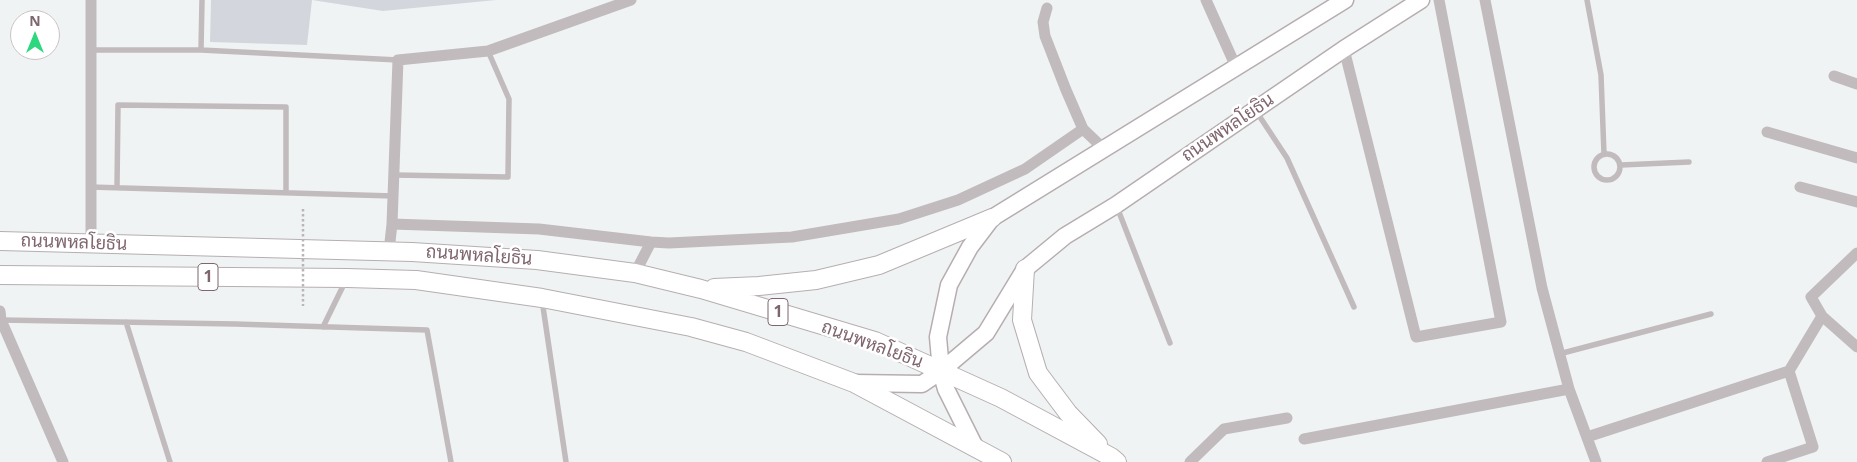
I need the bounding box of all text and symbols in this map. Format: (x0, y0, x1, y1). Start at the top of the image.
north arrow (10, 10, 60, 60)
text: N (29, 11, 41, 30)
street label: ถนนพหลโยธิน (1178, 89, 1278, 167)
street label: ถนนพหลโยธิน (20, 230, 128, 256)
street label: ถนนพหลโยธิน (425, 242, 533, 270)
road number: 1 (198, 264, 218, 290)
road number: 1 (768, 298, 788, 326)
street label: ถนนพหลโยธิน (818, 317, 926, 373)

